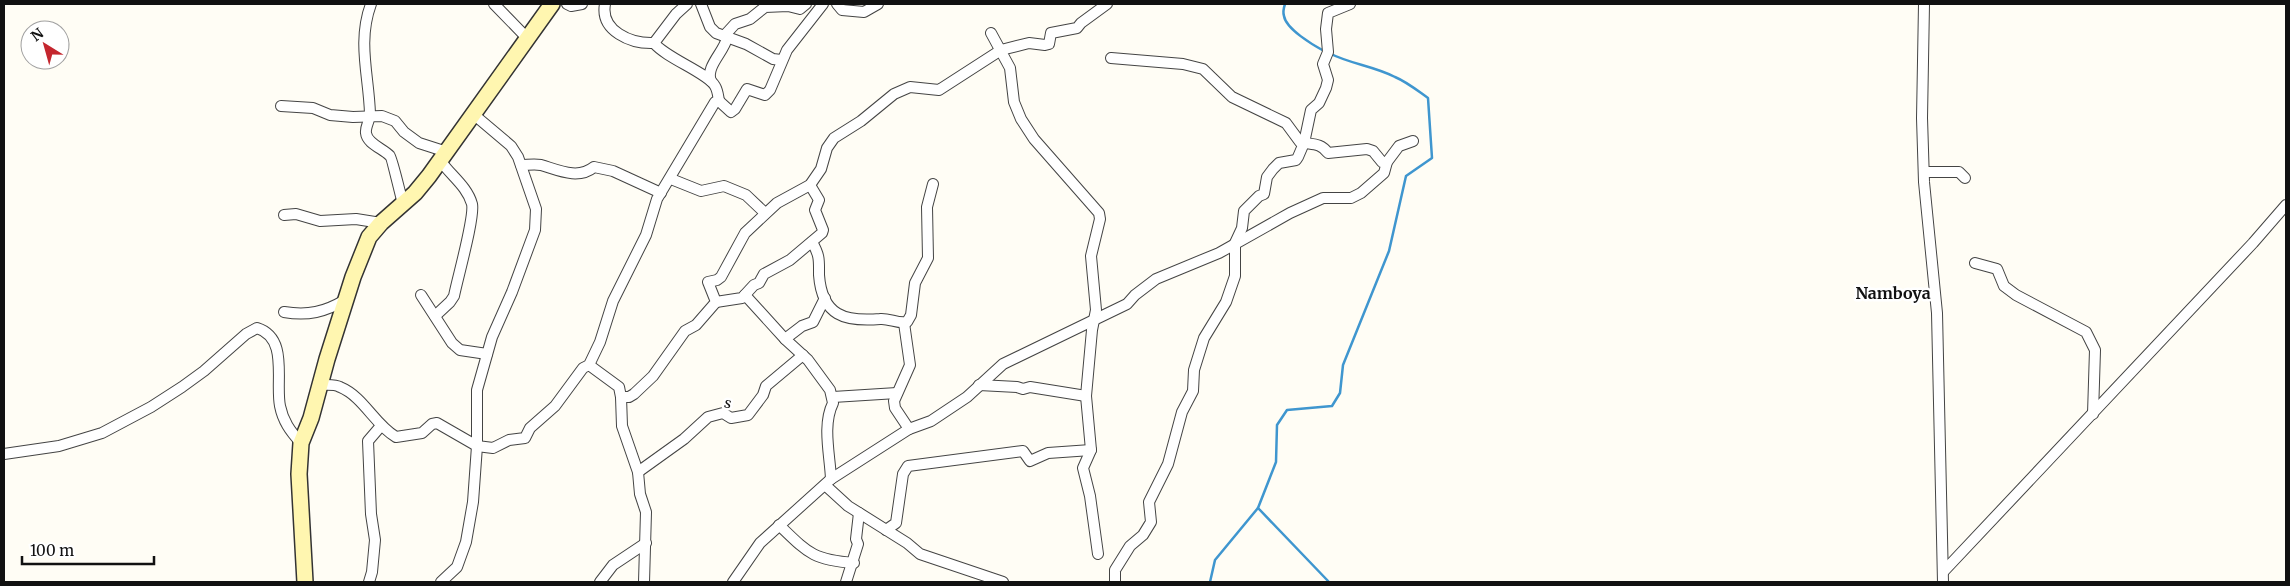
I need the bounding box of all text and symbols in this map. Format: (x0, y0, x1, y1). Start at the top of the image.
north arrow (20, 20, 70, 70)
text: N (27, 24, 47, 45)
district label: Namboya (1855, 283, 1931, 303)
street label: s (722, 393, 734, 413)
scale bar (22, 534, 155, 566)
text: 100 m (30, 541, 74, 560)

